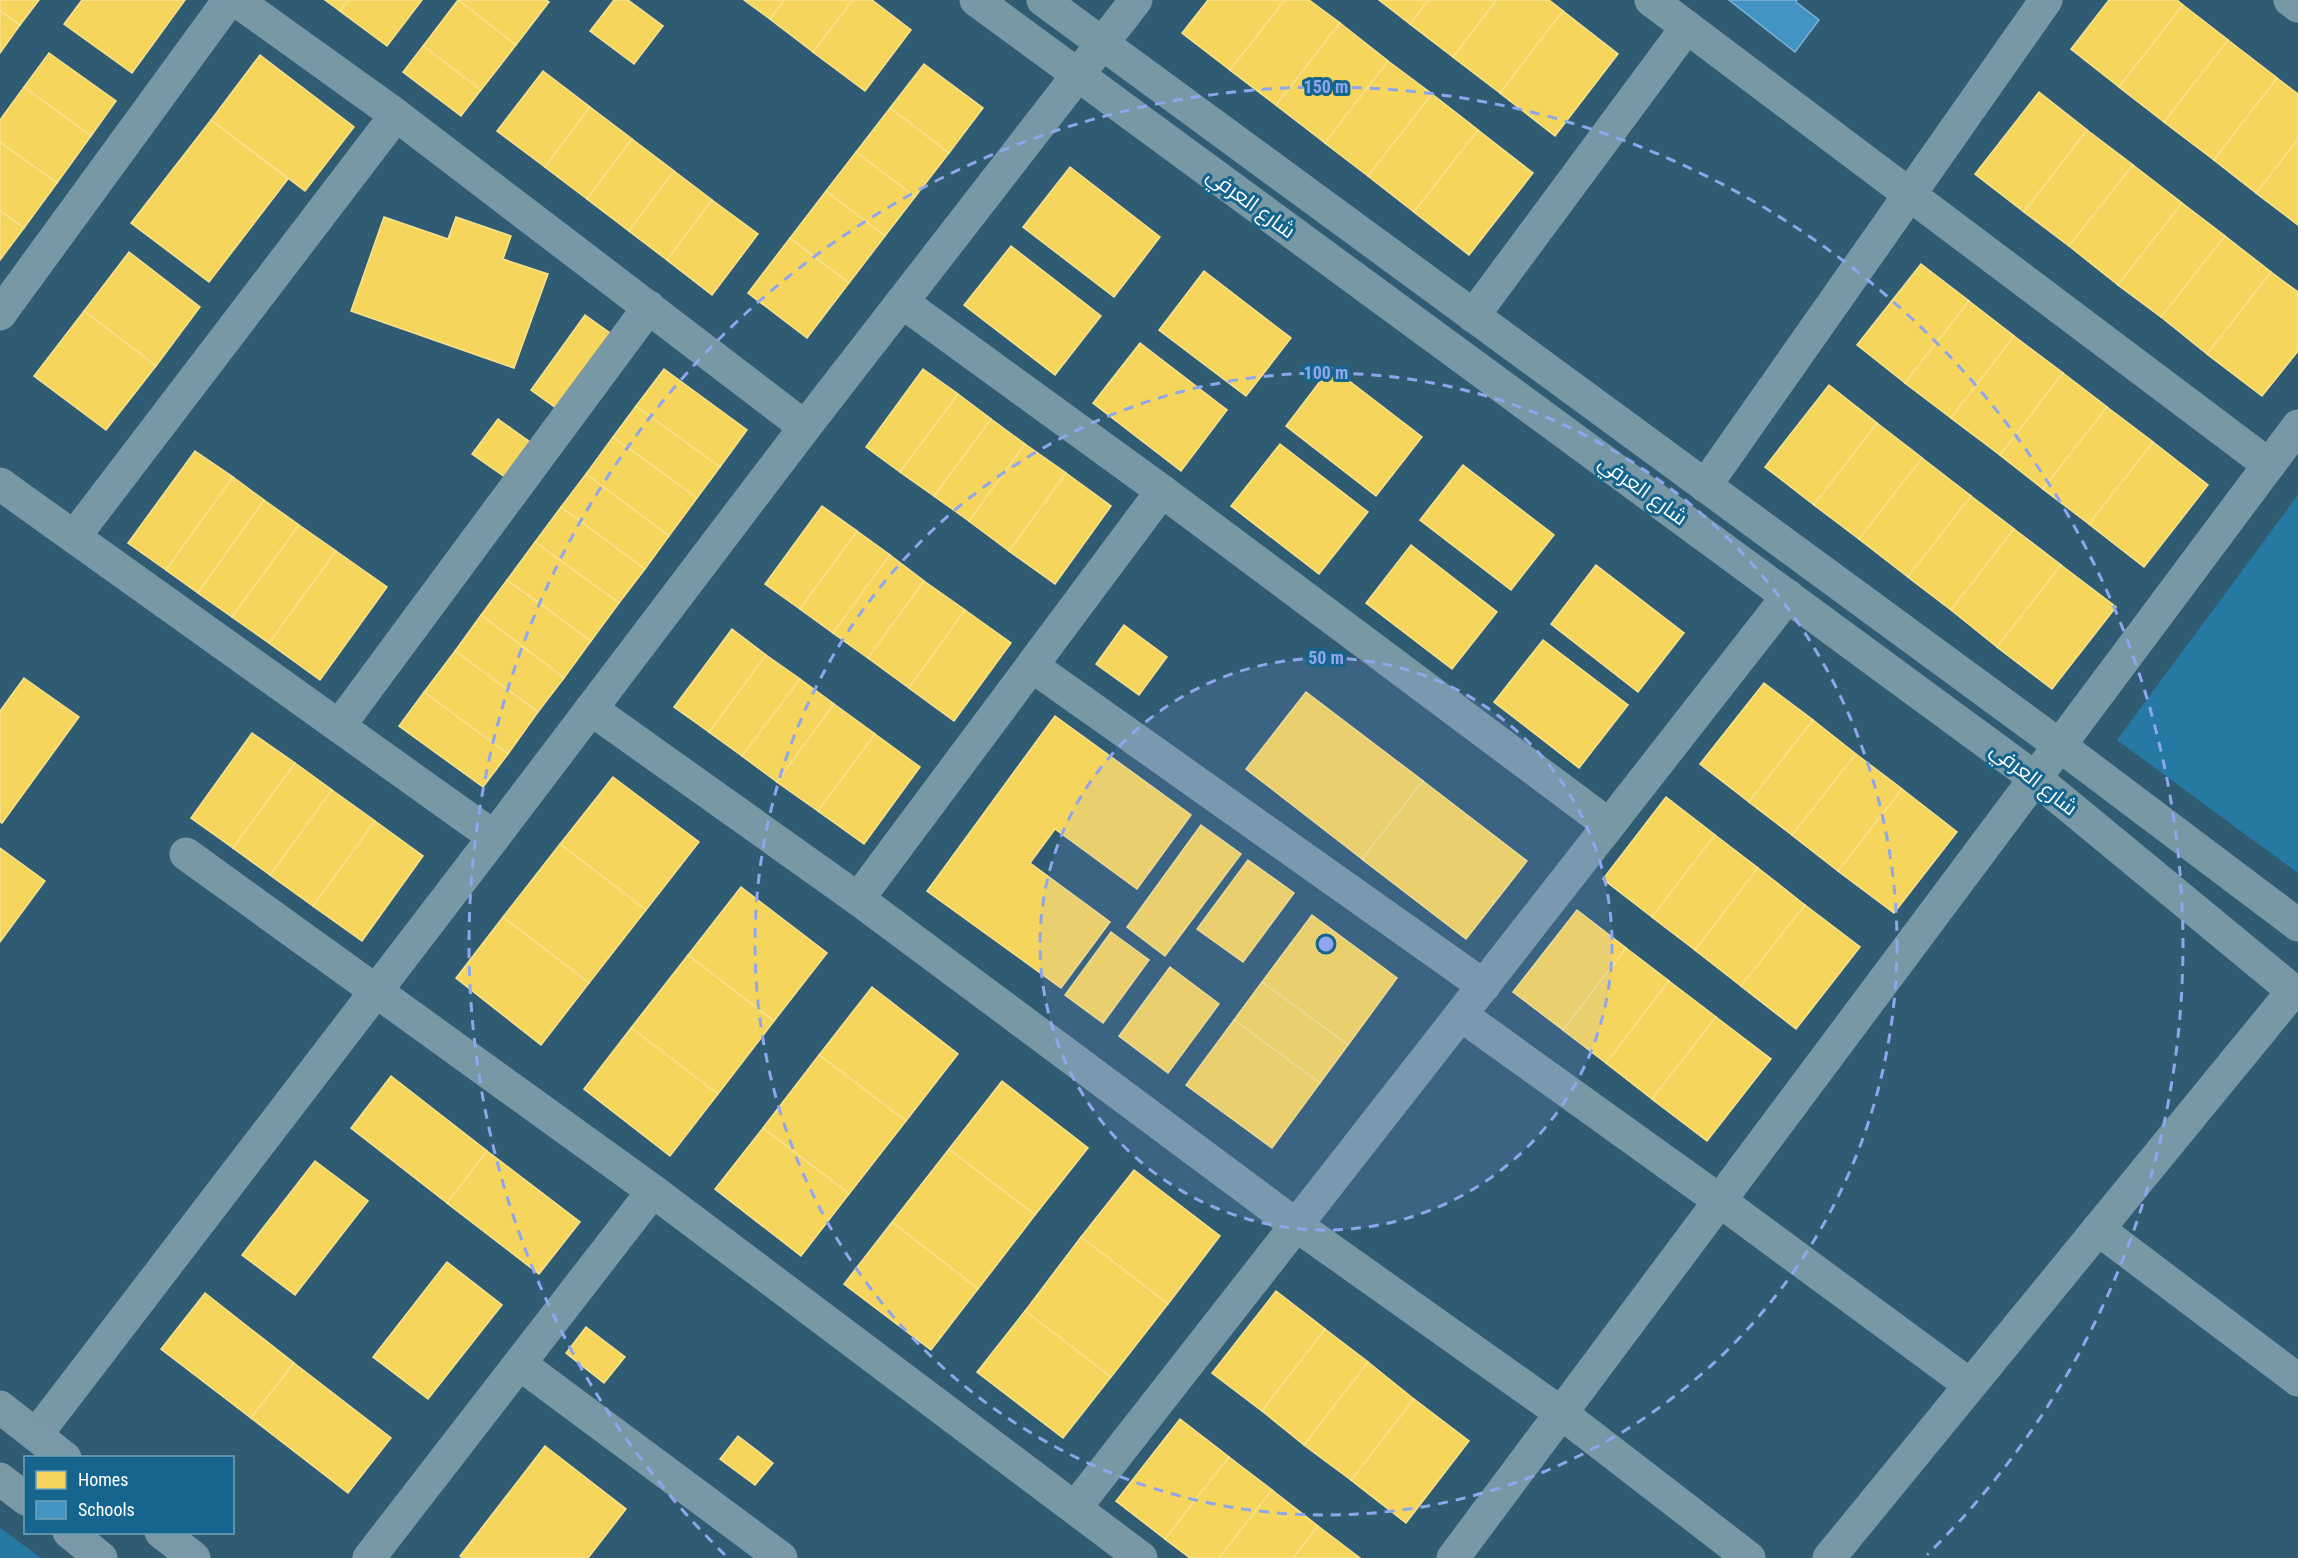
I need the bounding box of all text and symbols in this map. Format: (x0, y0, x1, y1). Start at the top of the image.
text: 150 m (1304, 76, 1348, 97)
street label: شارع العرفي (1200, 163, 1300, 246)
text: 100 m (1304, 362, 1348, 383)
street label: شارع العرفي (1592, 450, 1692, 533)
text: 50 m (1308, 647, 1344, 668)
street label: شارع العرفي (1983, 738, 2082, 824)
centre of rings (1316, 934, 1336, 954)
legend (24, 1456, 234, 1534)
text: Homes (78, 1469, 128, 1490)
text: Schools (78, 1499, 135, 1520)

